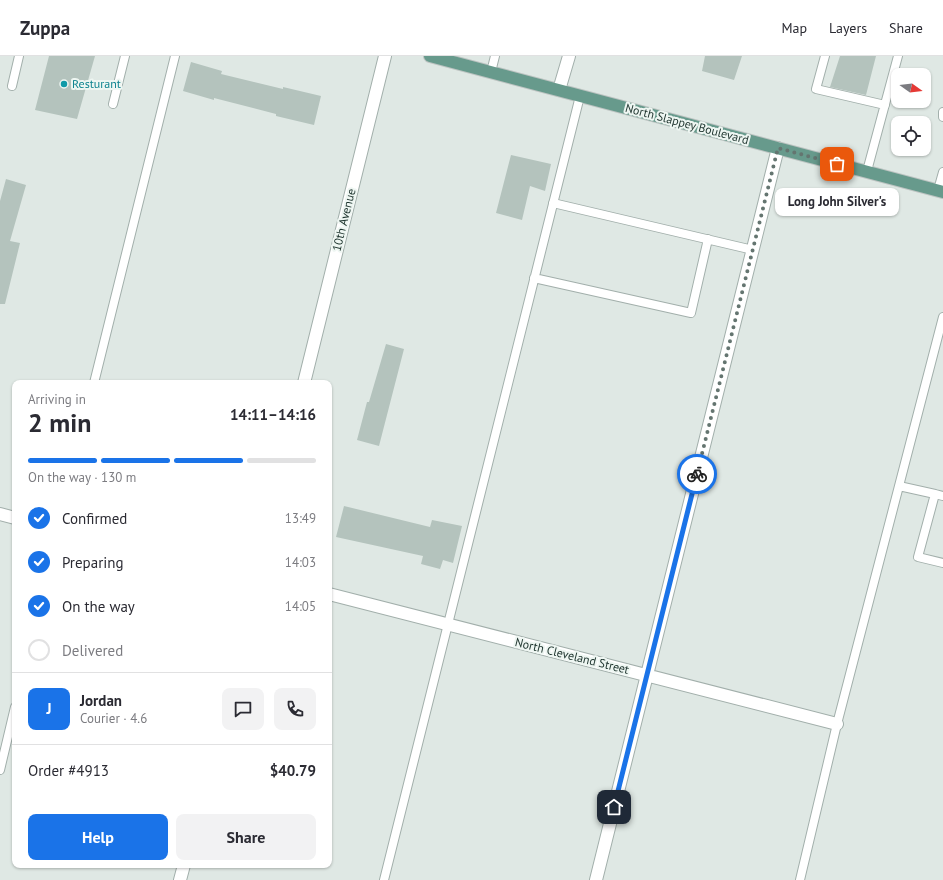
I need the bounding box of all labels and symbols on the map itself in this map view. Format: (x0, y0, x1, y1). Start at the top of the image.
north arrow (891, 68, 931, 108)
place label: Resturant (72, 76, 121, 91)
marker: Resturant (59, 79, 69, 89)
street label: North Slappey Boulevard (624, 100, 751, 147)
pin (820, 147, 854, 181)
street label: 10th Avenue (328, 187, 359, 253)
callout: Long John Silver's (775, 188, 899, 216)
courier (677, 454, 717, 494)
street label: North Cleveland Street (514, 634, 631, 677)
pin (597, 790, 631, 824)

